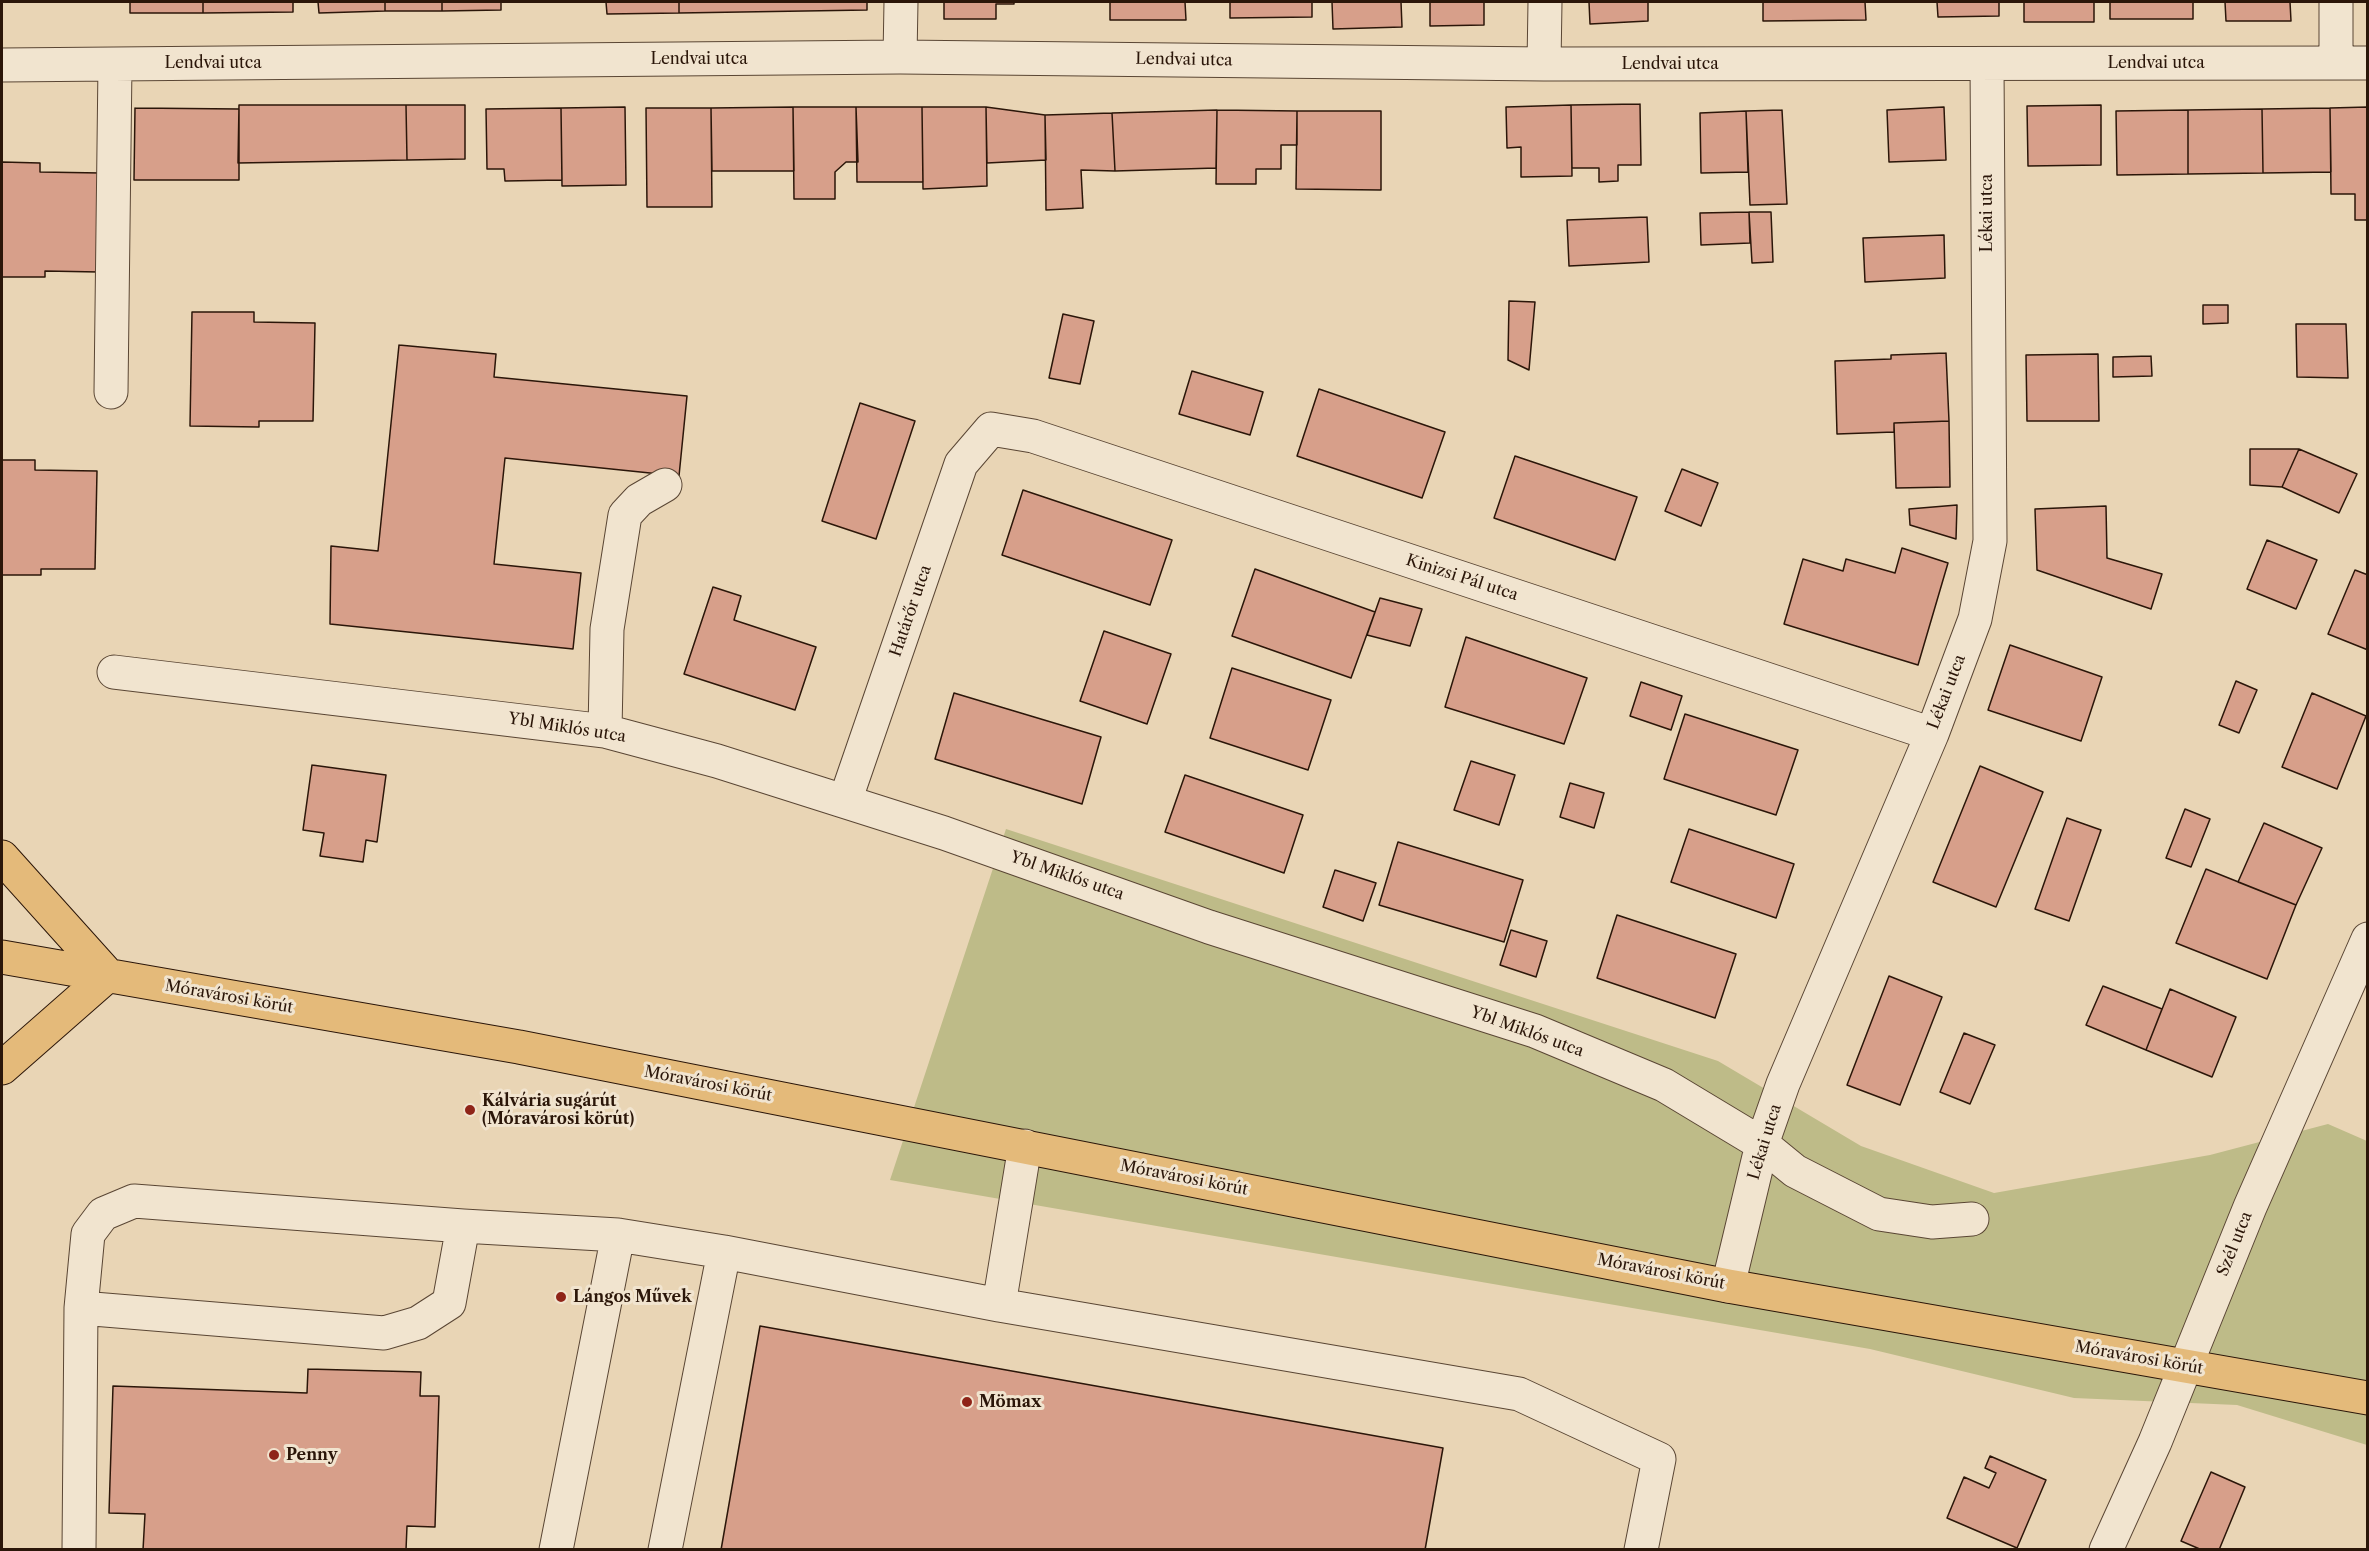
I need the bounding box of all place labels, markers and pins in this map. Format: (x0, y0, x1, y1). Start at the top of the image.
place label: Kálvária sugárút (Móravárosi körút) (482, 1091, 634, 1129)
marker: Kálvária sugárút (Móravárosi körút) (463, 1103, 477, 1117)
place label: Lángos Művek (573, 1287, 692, 1307)
marker: Lángos Művek (554, 1290, 568, 1304)
place label: Mömax (979, 1392, 1041, 1412)
marker: Mömax (960, 1395, 974, 1409)
place label: Penny (286, 1445, 338, 1465)
marker: Penny (267, 1448, 281, 1462)

